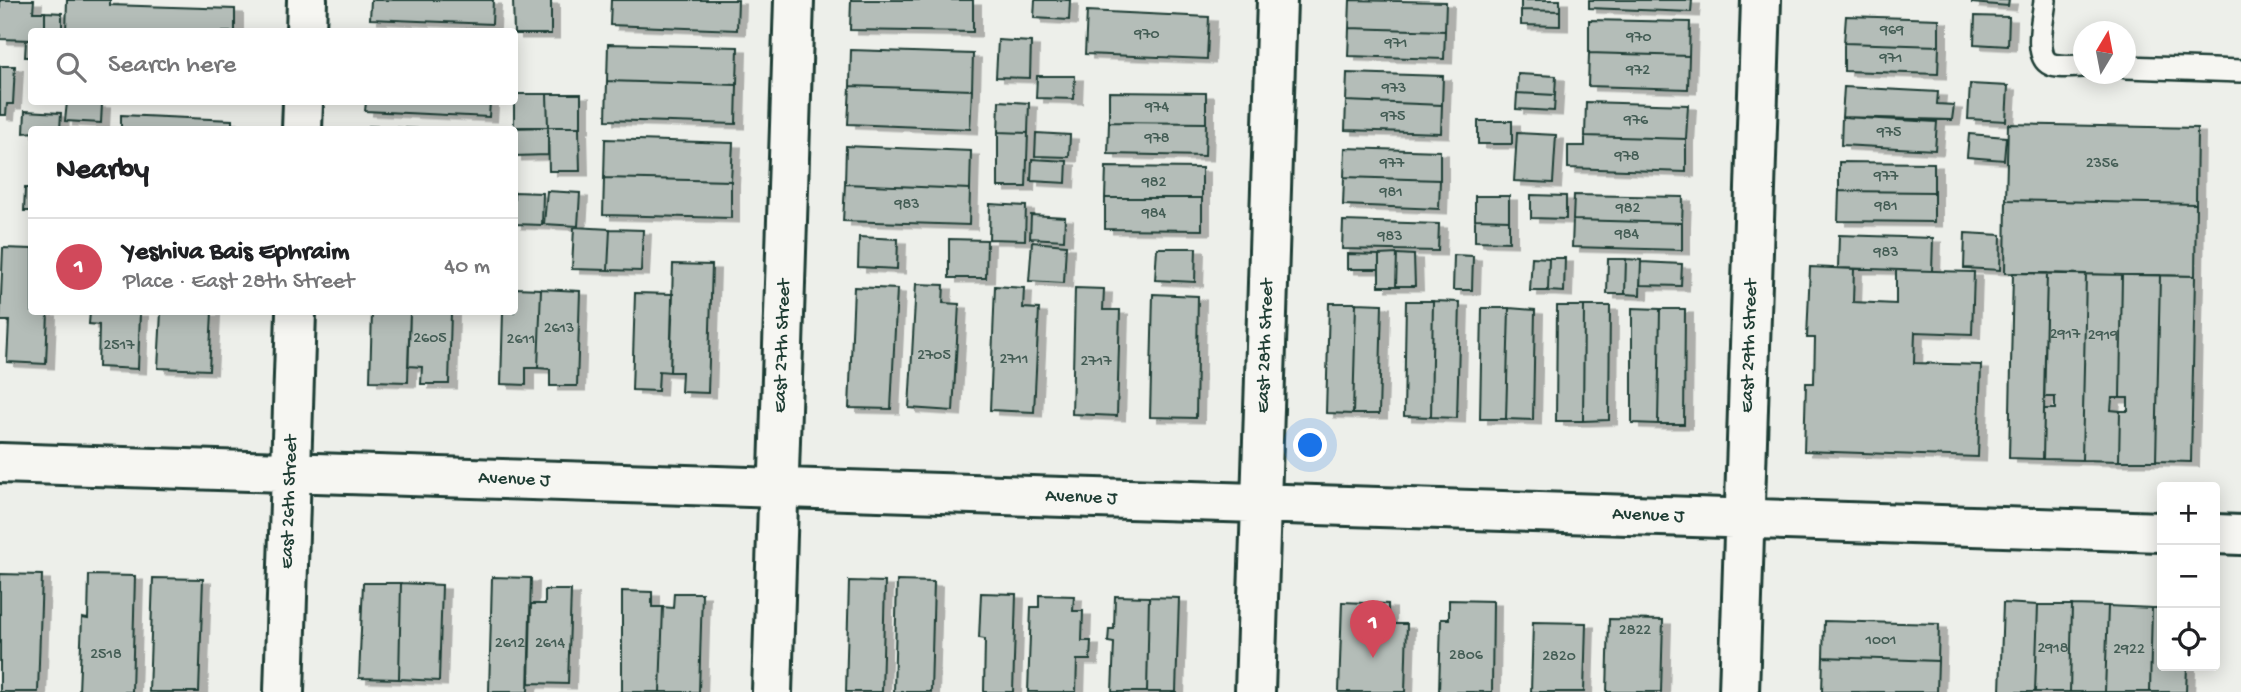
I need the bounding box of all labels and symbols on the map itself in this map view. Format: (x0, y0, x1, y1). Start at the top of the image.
north arrow (2073, 21, 2136, 84)
house number: 969 (1879, 22, 1904, 41)
house number: 970 (1133, 26, 1160, 45)
house number: 970 (1625, 29, 1652, 48)
house number: 971 (1384, 35, 1407, 54)
house number: 971 (1879, 50, 1902, 69)
house number: 972 (1625, 62, 1650, 81)
house number: 973 (1381, 80, 1406, 99)
house number: 974 (1144, 99, 1169, 118)
house number: 975 (1380, 108, 1405, 127)
house number: 976 (1623, 112, 1649, 131)
house number: 975 (1876, 124, 1901, 143)
house number: 978 (1143, 130, 1170, 149)
house number: 978 (1613, 148, 1640, 167)
house number: 977 (1379, 155, 1405, 174)
house number: 2356 (2086, 155, 2119, 174)
house number: 977 (1873, 168, 1899, 187)
house number: 982 (1141, 174, 1166, 193)
house number: 981 (1378, 184, 1403, 203)
house number: 983 (893, 196, 920, 215)
house number: 981 (1873, 198, 1898, 217)
house number: 982 (1615, 200, 1640, 219)
house number: 984 (1141, 205, 1167, 224)
house number: 984 (1614, 226, 1640, 245)
house number: 983 (1376, 228, 1403, 247)
house number: 983 (1872, 244, 1899, 263)
street label: East 27th Street (769, 276, 797, 413)
street label: East 28th Street (1252, 276, 1280, 414)
street label: East 29th Street (1736, 277, 1764, 413)
house number: 2613 (544, 320, 574, 339)
house number: 2917 (2050, 326, 2081, 345)
house number: 2919 (2088, 327, 2118, 346)
house number: 2605 (413, 330, 447, 349)
house number: 2611 (507, 331, 535, 350)
house number: 2517 (103, 337, 135, 356)
house number: 2705 (917, 347, 951, 366)
house number: 2711 (999, 351, 1029, 370)
house number: 2717 (1081, 353, 1112, 372)
your location (1293, 428, 1327, 462)
street label: East 26th Street (276, 433, 304, 569)
street label: Avenue J (478, 467, 551, 493)
street label: Avenue J (1045, 485, 1118, 511)
street label: Avenue J (1612, 503, 1685, 529)
pin: 1 (1350, 600, 1396, 658)
house number: 2822 (1619, 622, 1651, 641)
house number: 1001 (1864, 632, 1897, 651)
house number: 2612 (495, 635, 525, 654)
house number: 2614 (535, 635, 565, 654)
house number: 2918 (2037, 640, 2069, 659)
house number: 2922 (2113, 641, 2145, 660)
house number: 2518 (90, 646, 122, 665)
house number: 2806 (1449, 647, 1484, 666)
house number: 2820 (1542, 648, 1576, 667)

